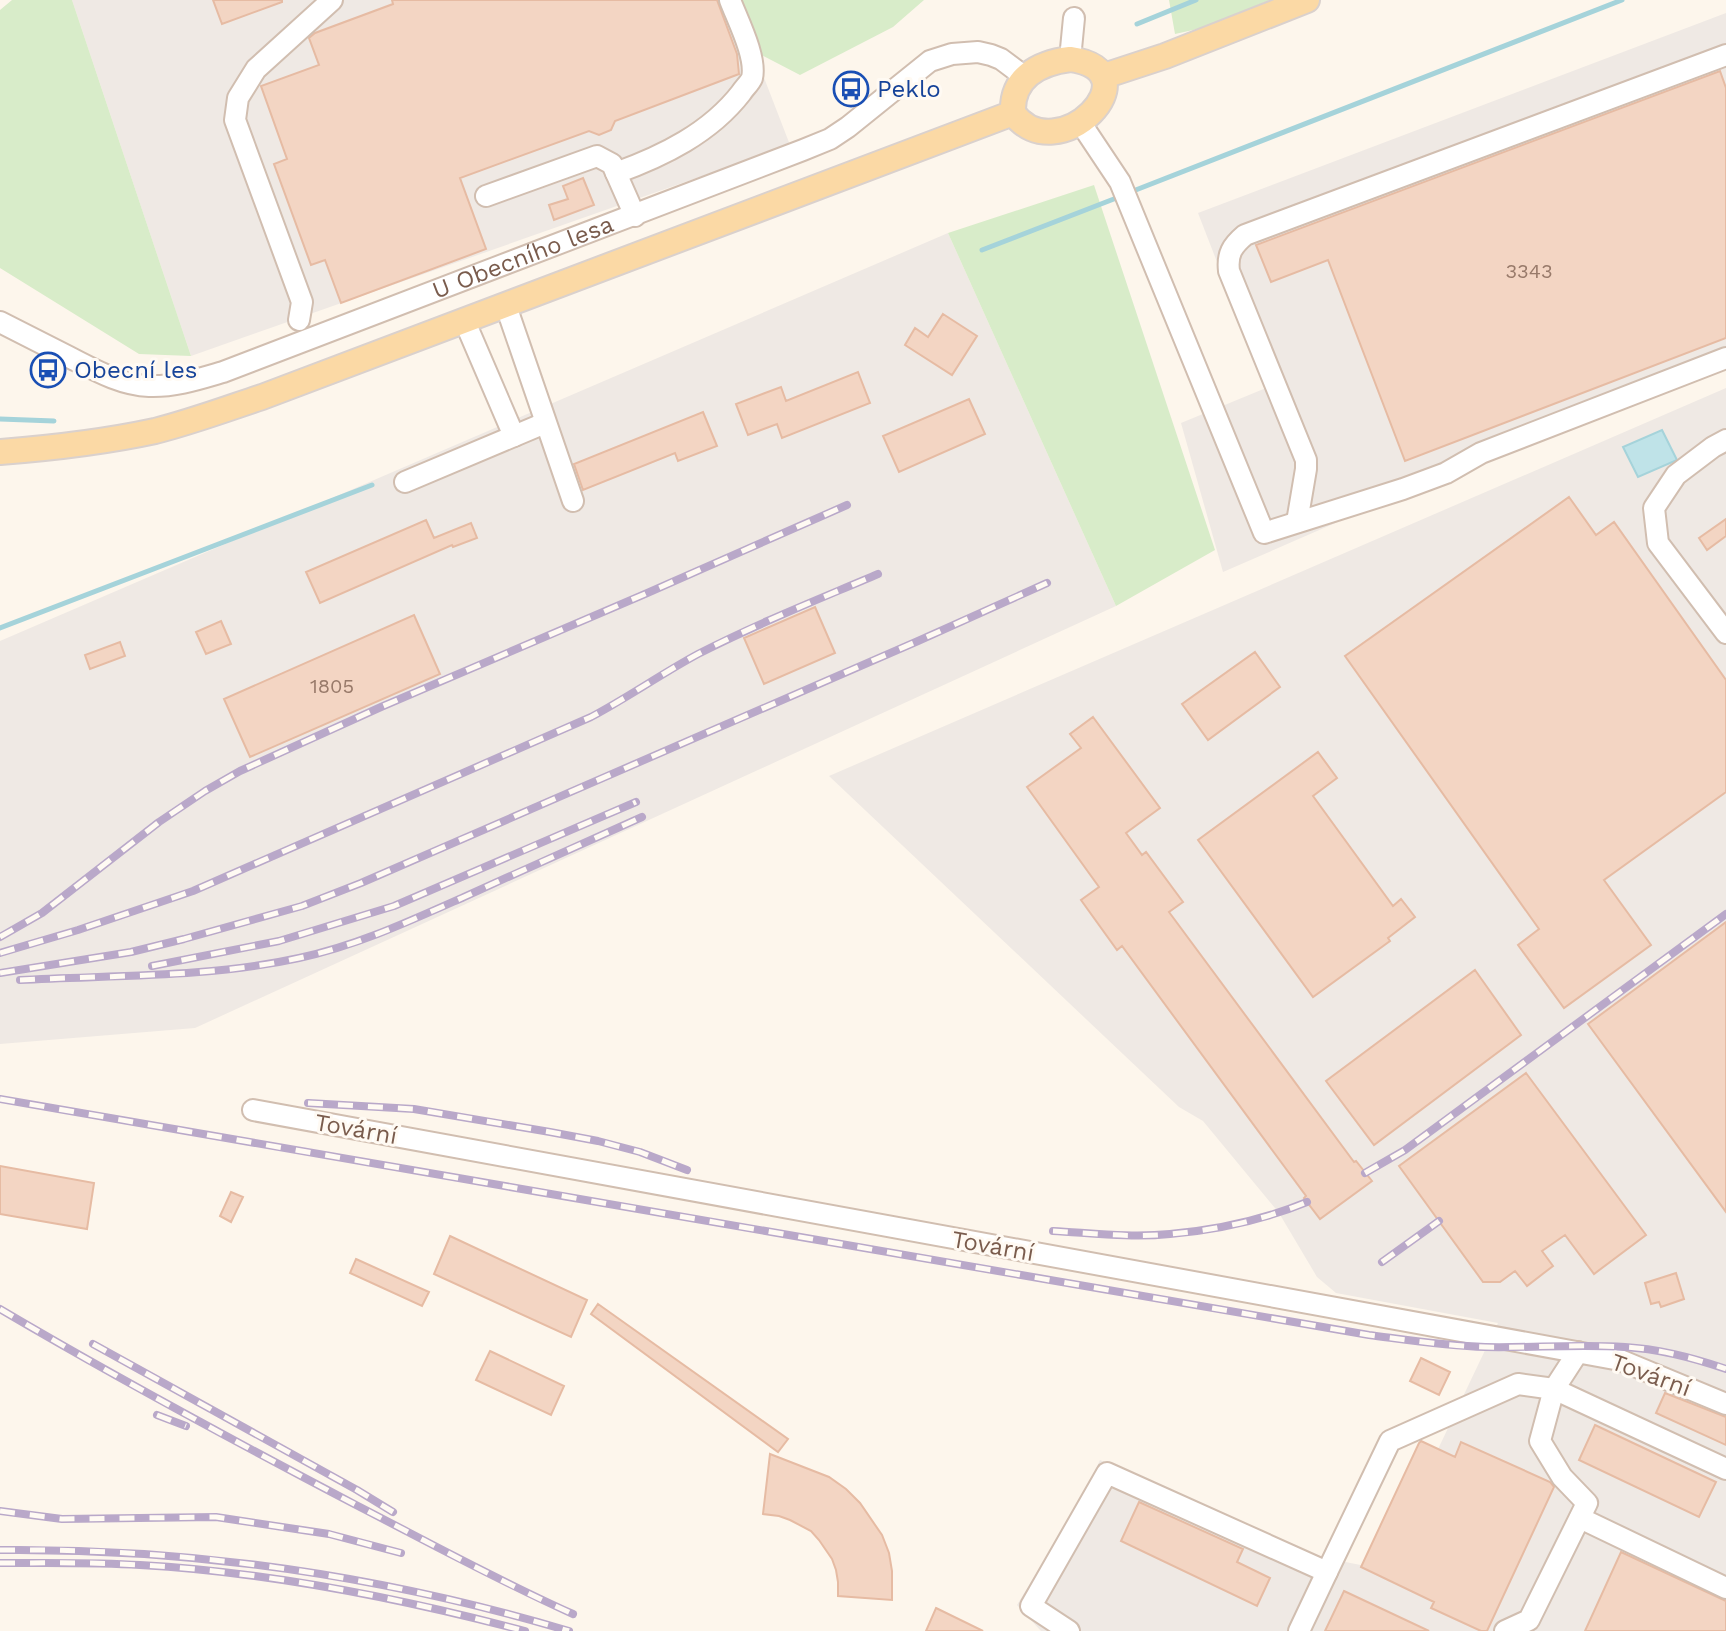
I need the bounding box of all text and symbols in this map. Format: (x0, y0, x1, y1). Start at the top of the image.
bus stop icon: Peklo (832, 70, 870, 108)
place label: Peklo (877, 75, 941, 103)
street label: U Obecního lesa (428, 210, 617, 305)
house number: 3343 (1505, 259, 1553, 283)
bus stop icon: Obecní les (29, 351, 67, 389)
place label: Obecní les (74, 356, 197, 384)
house number: 1805 (310, 674, 354, 698)
street label: Tovární (313, 1108, 399, 1150)
street label: Tovární (950, 1225, 1036, 1267)
street label: Tovární (1607, 1348, 1695, 1402)

